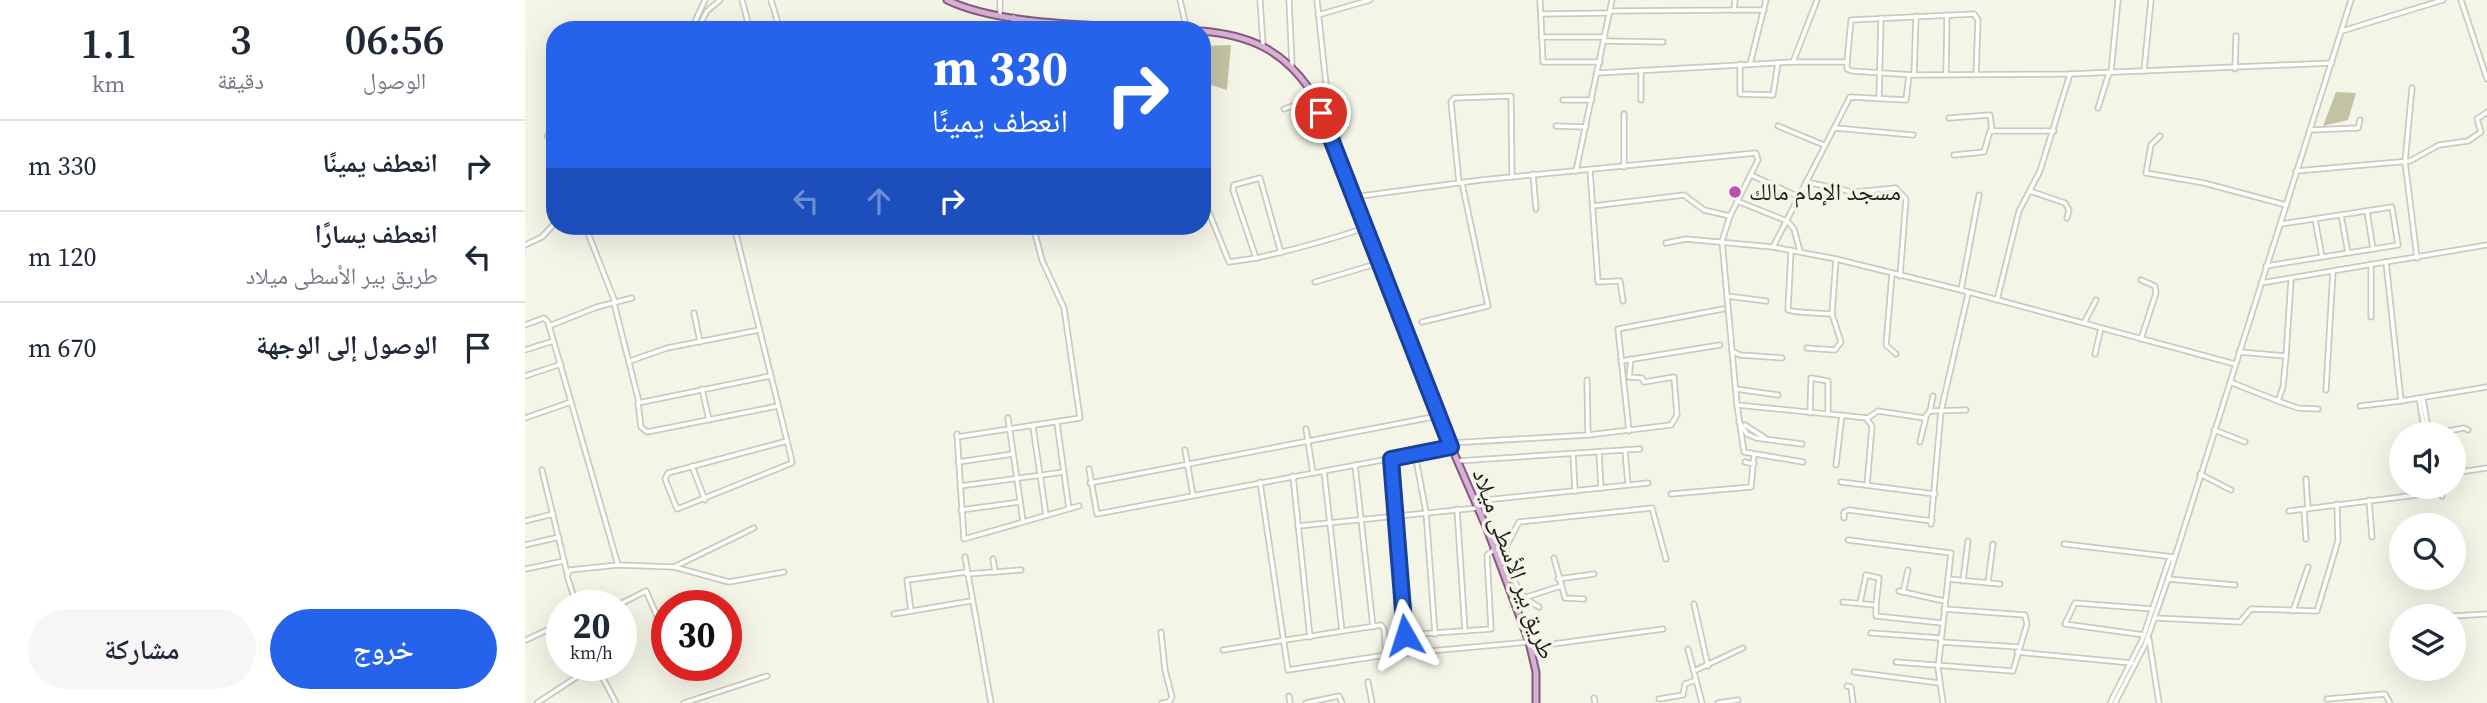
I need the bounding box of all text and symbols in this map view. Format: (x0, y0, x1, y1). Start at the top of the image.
text: 3 (230, 10, 252, 68)
text: 06:56 (345, 10, 445, 68)
text: 1.1 (81, 14, 137, 72)
text: 330 m (933, 34, 1068, 101)
icon: right (1092, 49, 1183, 140)
text: دقيقة (217, 65, 264, 97)
text: الوصول (363, 65, 426, 97)
text: km (92, 68, 125, 100)
pin (1291, 83, 1351, 143)
icon: arrive (1302, 94, 1340, 132)
text: انعطف يمينًا (931, 99, 1068, 143)
text: انعطف يمينًا (322, 145, 438, 181)
icon: right (459, 147, 497, 185)
text: 330 m (28, 148, 97, 184)
place label: مسجد الإمام مالك (1749, 175, 1901, 208)
icon: left (787, 182, 825, 220)
icon: ahead (860, 182, 898, 220)
icon: right (933, 182, 971, 220)
marker: مسجد الإمام مالك (1727, 184, 1743, 200)
text: انعطف يسارًا (315, 216, 438, 252)
icon: left (459, 238, 497, 276)
text: 120 m (28, 239, 97, 275)
text: طريق بير الأسطى ميلاد (246, 260, 438, 292)
text: الوصول إلى الوجهة (256, 327, 438, 363)
icon: arrive (459, 329, 497, 367)
text: 670 m (28, 330, 97, 366)
map controls (2389, 422, 2466, 681)
button: sound (2389, 422, 2466, 499)
street label: طريق بير الأسطى ميلاد (1465, 464, 1564, 664)
button: search (2389, 513, 2466, 590)
speed limit sign: 30 (651, 590, 742, 681)
position arrow (1368, 598, 1442, 672)
text: 20 (573, 602, 610, 650)
button: layers (2389, 604, 2466, 681)
button: مشاركة (28, 609, 256, 689)
button: خروج (270, 609, 497, 689)
text: km/h (570, 640, 613, 665)

